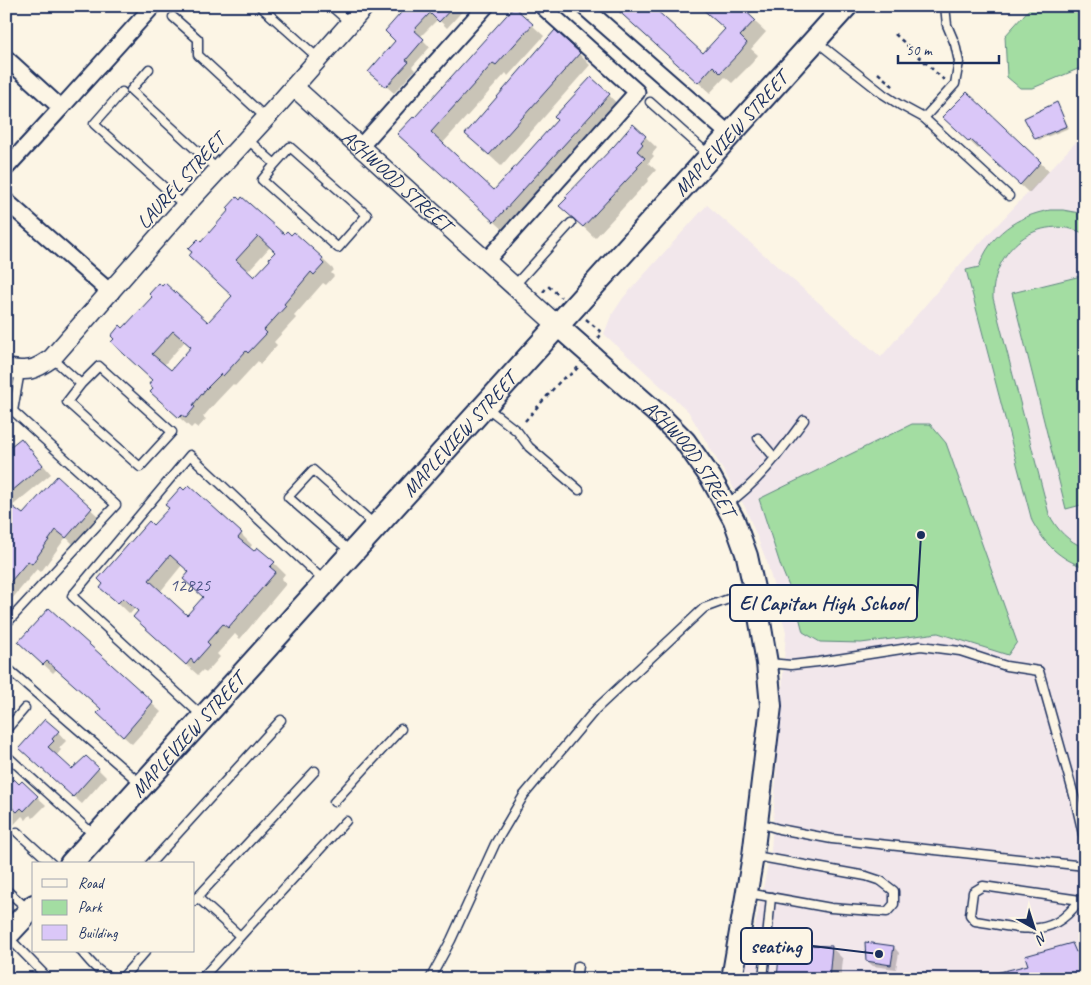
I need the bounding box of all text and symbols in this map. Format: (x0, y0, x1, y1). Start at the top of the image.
scale bar (898, 32, 1000, 64)
text: 50 m (906, 41, 933, 60)
street label: MAPLEVIEW STREET (668, 63, 796, 201)
street label: ASHWOOD STREET (337, 124, 461, 240)
street label: LAUREL STREET (131, 125, 233, 234)
street label: MAPLEVIEW STREET (397, 364, 525, 502)
street label: ASHWOOD STREET (638, 395, 744, 524)
house number: 12825 (170, 574, 211, 596)
callout: El Capitan High School (730, 585, 917, 621)
text: El Capitan High School (739, 590, 911, 616)
street label: MAPLEVIEW STREET (125, 664, 253, 802)
legend (32, 862, 195, 952)
text: Road (78, 874, 105, 893)
text: Park (78, 898, 103, 917)
north arrow (1008, 902, 1058, 952)
text: Building (78, 924, 118, 943)
callout: seating (741, 928, 812, 964)
text: N (1031, 928, 1051, 949)
text: seating (750, 933, 803, 959)

